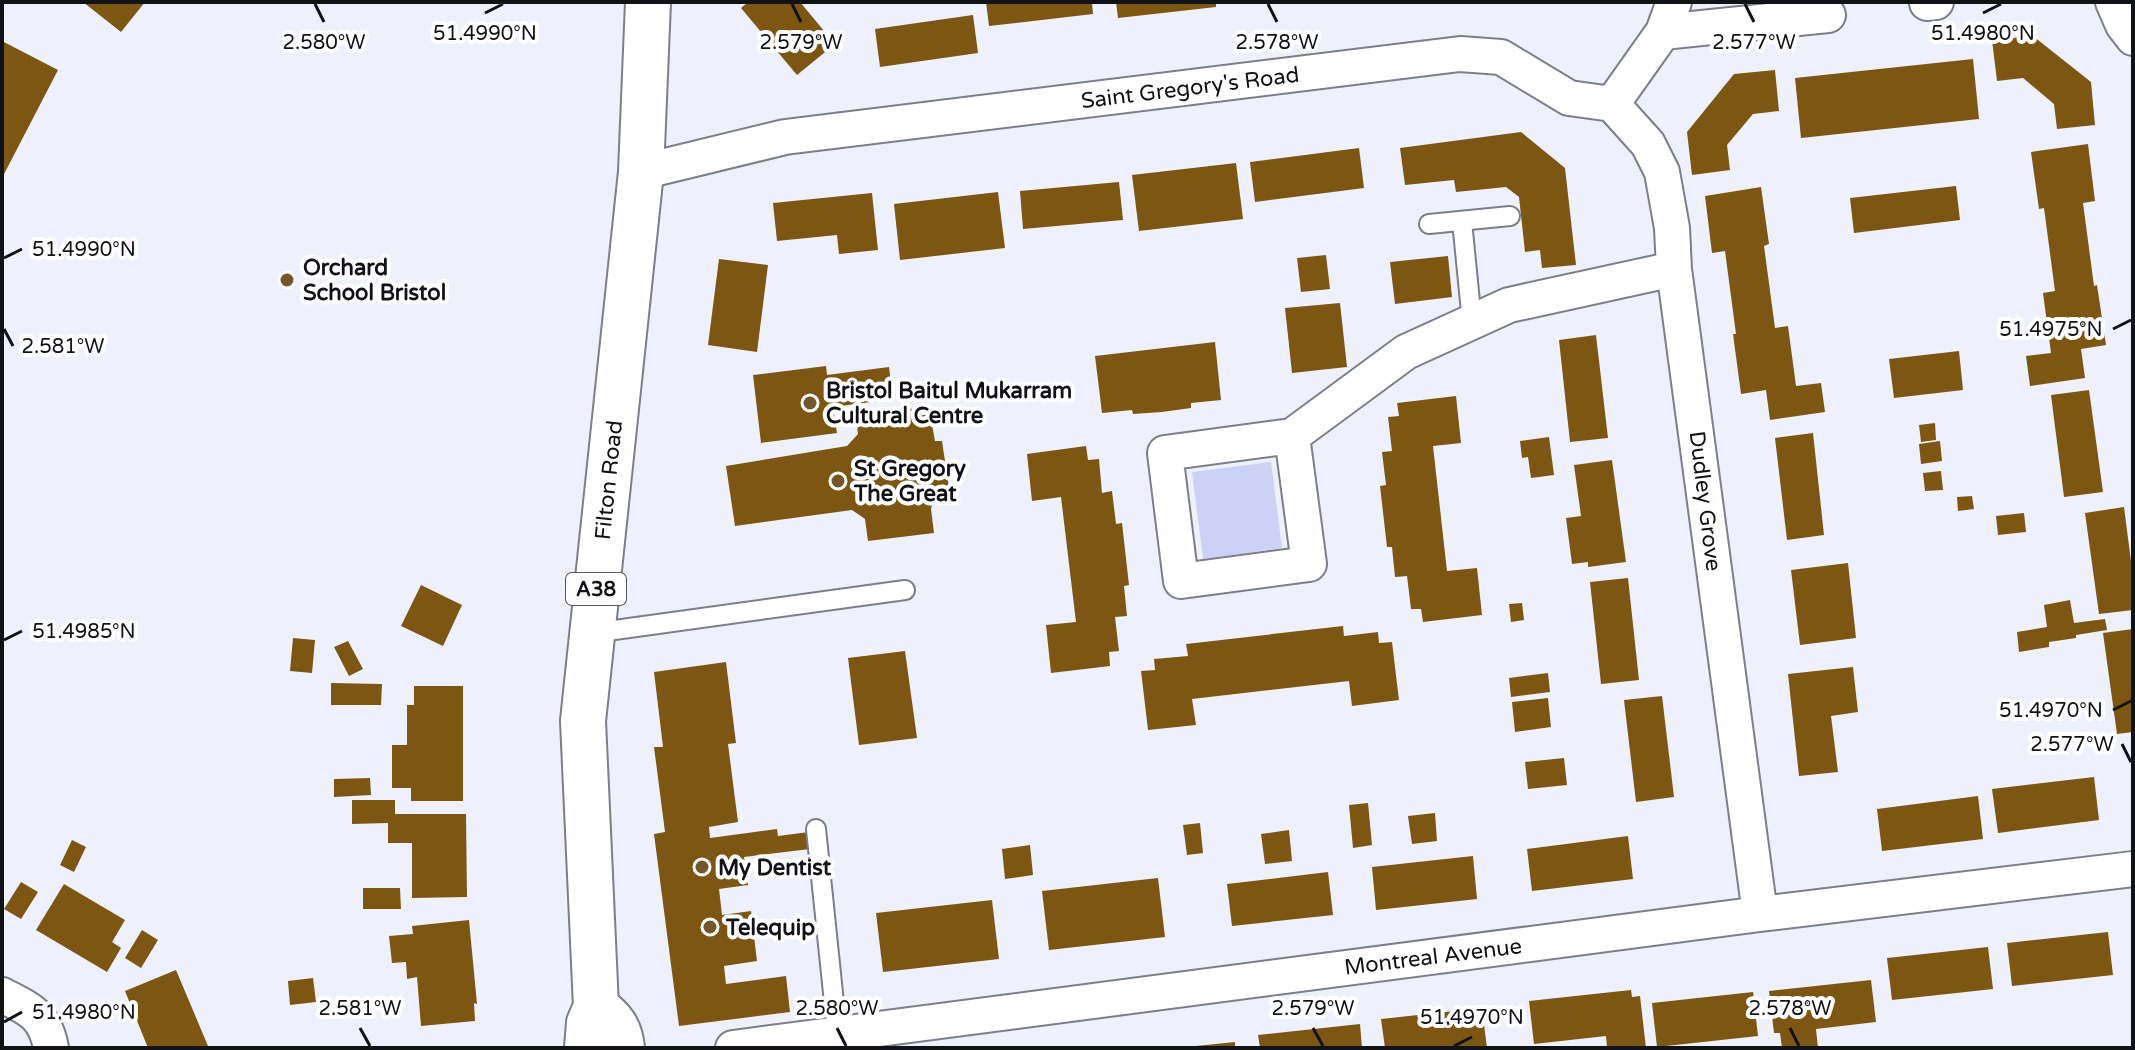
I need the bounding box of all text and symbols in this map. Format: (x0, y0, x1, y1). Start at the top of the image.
text: 51.4990°N (433, 22, 537, 46)
text: 51.4980°N (1931, 22, 2035, 46)
text: 2.580°W (282, 31, 366, 55)
text: 2.579°W (759, 31, 843, 55)
text: 2.578°W (1235, 31, 1319, 55)
text: 2.577°W (1712, 31, 1796, 55)
street label: Saint Gregory's Road (1079, 62, 1301, 114)
text: 51.4990°N (32, 238, 136, 262)
place label: Orchard School Bristol (303, 255, 446, 306)
marker: Orchard School Bristol (278, 271, 296, 289)
text: 51.4975°N (1999, 318, 2103, 342)
text: 2.581°W (21, 335, 105, 359)
place label: Bristol Baitul Mukarram Cultural Centre (826, 378, 1072, 429)
marker: Bristol Baitul Mukarram Cultural Centre (801, 394, 819, 412)
street label: Filton Road (590, 419, 628, 541)
street label: Dudley Grove (1684, 430, 1726, 573)
place label: St Gregory The Great (853, 456, 966, 507)
marker: St Gregory The Great (829, 472, 847, 490)
road number: A38 (566, 573, 626, 605)
text: 51.4985°N (32, 620, 136, 644)
text: 51.4970°N (1999, 699, 2103, 723)
text: 2.577°W (2030, 733, 2114, 757)
place label: My Dentist (718, 855, 832, 881)
marker: My Dentist (693, 858, 711, 876)
place label: Telequip (725, 915, 815, 941)
marker: Telequip (701, 918, 719, 936)
street label: Montreal Avenue (1343, 933, 1523, 981)
text: 2.581°W (318, 997, 402, 1021)
text: 2.580°W (795, 997, 879, 1021)
text: 2.579°W (1271, 997, 1355, 1021)
text: 2.578°W (1748, 997, 1832, 1021)
text: 51.4980°N (32, 1001, 136, 1025)
text: 51.4970°N (1420, 1006, 1524, 1030)

